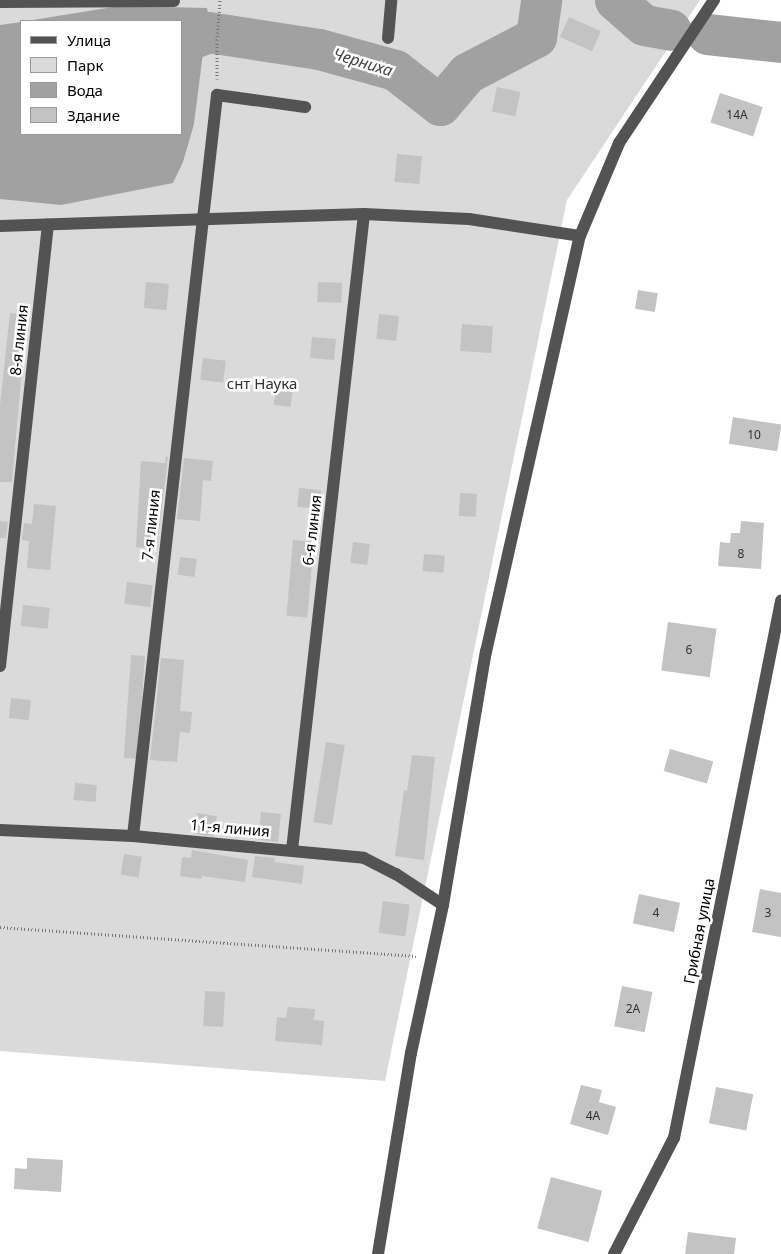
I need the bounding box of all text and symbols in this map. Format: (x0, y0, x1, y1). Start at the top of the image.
legend (20, 20, 182, 135)
text: Улица (67, 30, 111, 50)
water label: Черниха (331, 44, 395, 80)
text: Парк (67, 55, 103, 75)
text: Вода (67, 80, 103, 100)
text: Здание (67, 105, 120, 125)
house number: 14А (726, 108, 748, 122)
street label: 8-я линия (6, 304, 32, 376)
park label: снт Наука (227, 375, 297, 393)
house number: 10 (747, 428, 761, 442)
street label: 7-я линия (138, 489, 164, 561)
street label: 6-я линия (299, 494, 325, 566)
house number: 8 (738, 547, 744, 561)
house number: 6 (686, 643, 692, 657)
street label: 11-я линия (189, 816, 271, 840)
street label: Грибная улица (680, 877, 718, 985)
house number: 4 (653, 906, 659, 920)
house number: 3 (765, 906, 771, 920)
house number: 2А (626, 1002, 640, 1016)
house number: 4А (586, 1109, 600, 1123)

